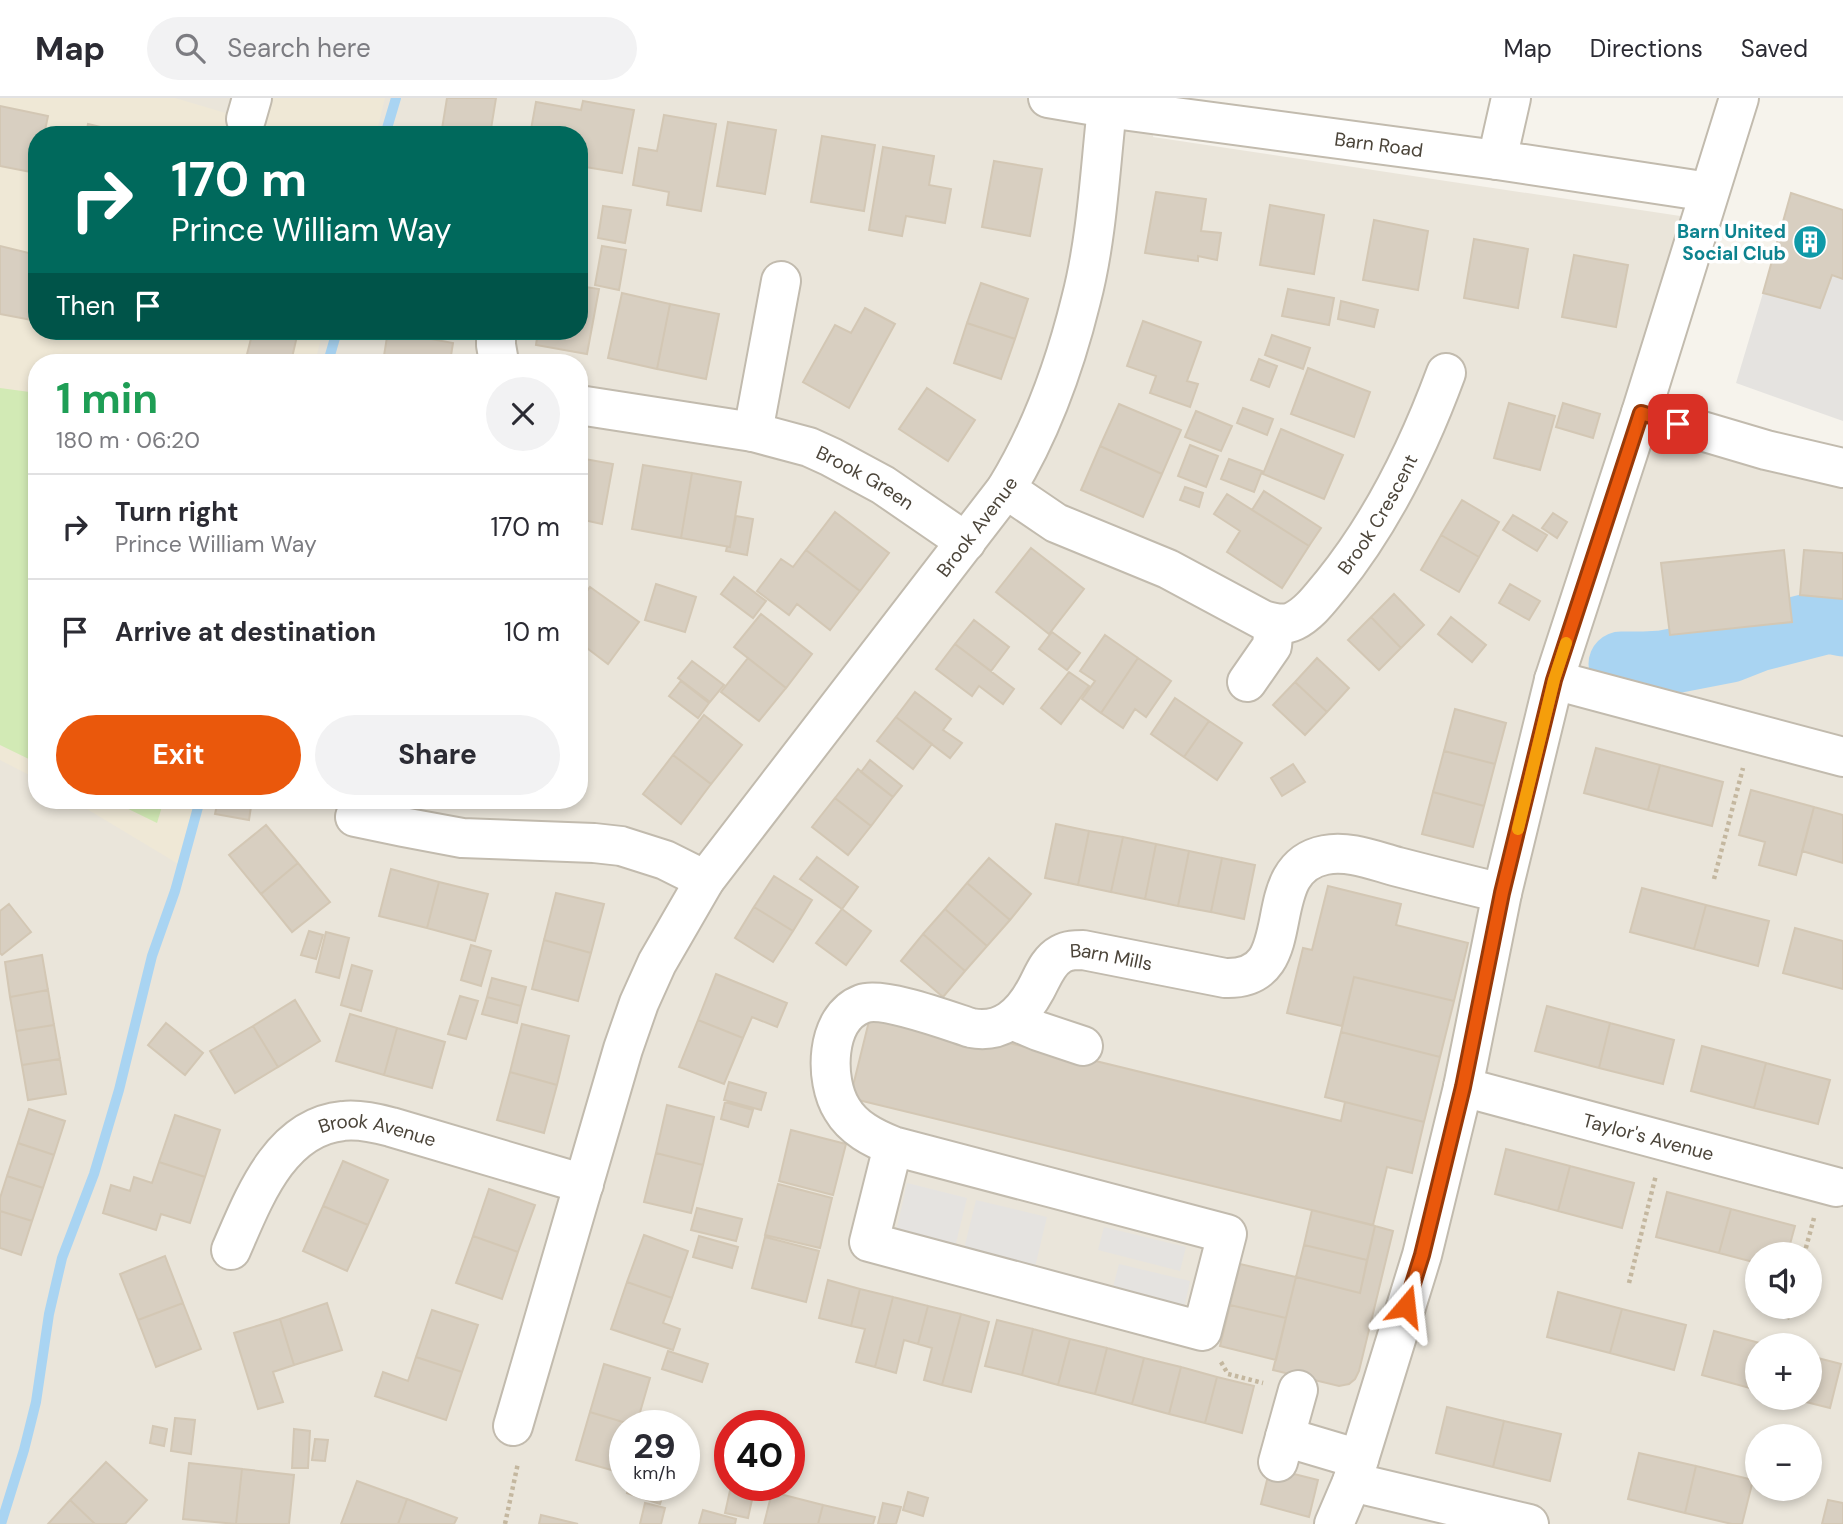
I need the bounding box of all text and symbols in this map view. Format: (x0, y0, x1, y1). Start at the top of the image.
search box (147, 17, 637, 80)
text: Map (35, 27, 105, 70)
icon: search (171, 29, 209, 67)
text: Search here (227, 31, 371, 65)
text: Map (1504, 33, 1552, 64)
text: Directions (1590, 33, 1703, 64)
text: Saved (1741, 33, 1808, 64)
street label: Barn Road (1333, 126, 1424, 163)
text: 170 m (171, 147, 307, 211)
icon: right (56, 154, 147, 245)
text: Prince William Way (171, 209, 452, 251)
place label: Barn United Social Club (1677, 219, 1786, 266)
building icon: Barn United Social Club (1791, 223, 1829, 261)
icon: arrive (129, 287, 167, 325)
text: Then (56, 289, 115, 323)
text: 1 min (56, 371, 158, 426)
button: close (486, 377, 560, 451)
pin (1648, 394, 1708, 454)
icon: arrive (1659, 405, 1697, 443)
text: 180 m · 06:20 (56, 425, 200, 455)
street label: Brook Green (812, 440, 919, 516)
street label: Brook Crescent (1332, 450, 1423, 580)
street label: Brook Avenue (931, 472, 1024, 582)
text: Turn right (115, 495, 239, 529)
icon: right (56, 508, 94, 546)
text: 170 m (491, 510, 560, 544)
text: Prince William Way (115, 529, 317, 559)
icon: arrive (56, 613, 94, 651)
text: Arrive at destination (115, 615, 376, 649)
text: 10 m (504, 615, 560, 649)
button: Exit (56, 715, 301, 795)
button: Share (315, 715, 560, 795)
street label: Barn Mills (1069, 938, 1154, 976)
street label: Brook Avenue (315, 1108, 439, 1153)
street label: Taylor's Avenue (1580, 1108, 1717, 1167)
map controls (1745, 1242, 1822, 1501)
button: sound (1745, 1242, 1822, 1319)
position arrow (1369, 1269, 1443, 1343)
button: + (1745, 1333, 1822, 1410)
speed limit sign: 40 (714, 1410, 805, 1501)
text: 29 (633, 1423, 676, 1469)
button: − (1745, 1424, 1822, 1501)
text: km/h (633, 1461, 676, 1485)

